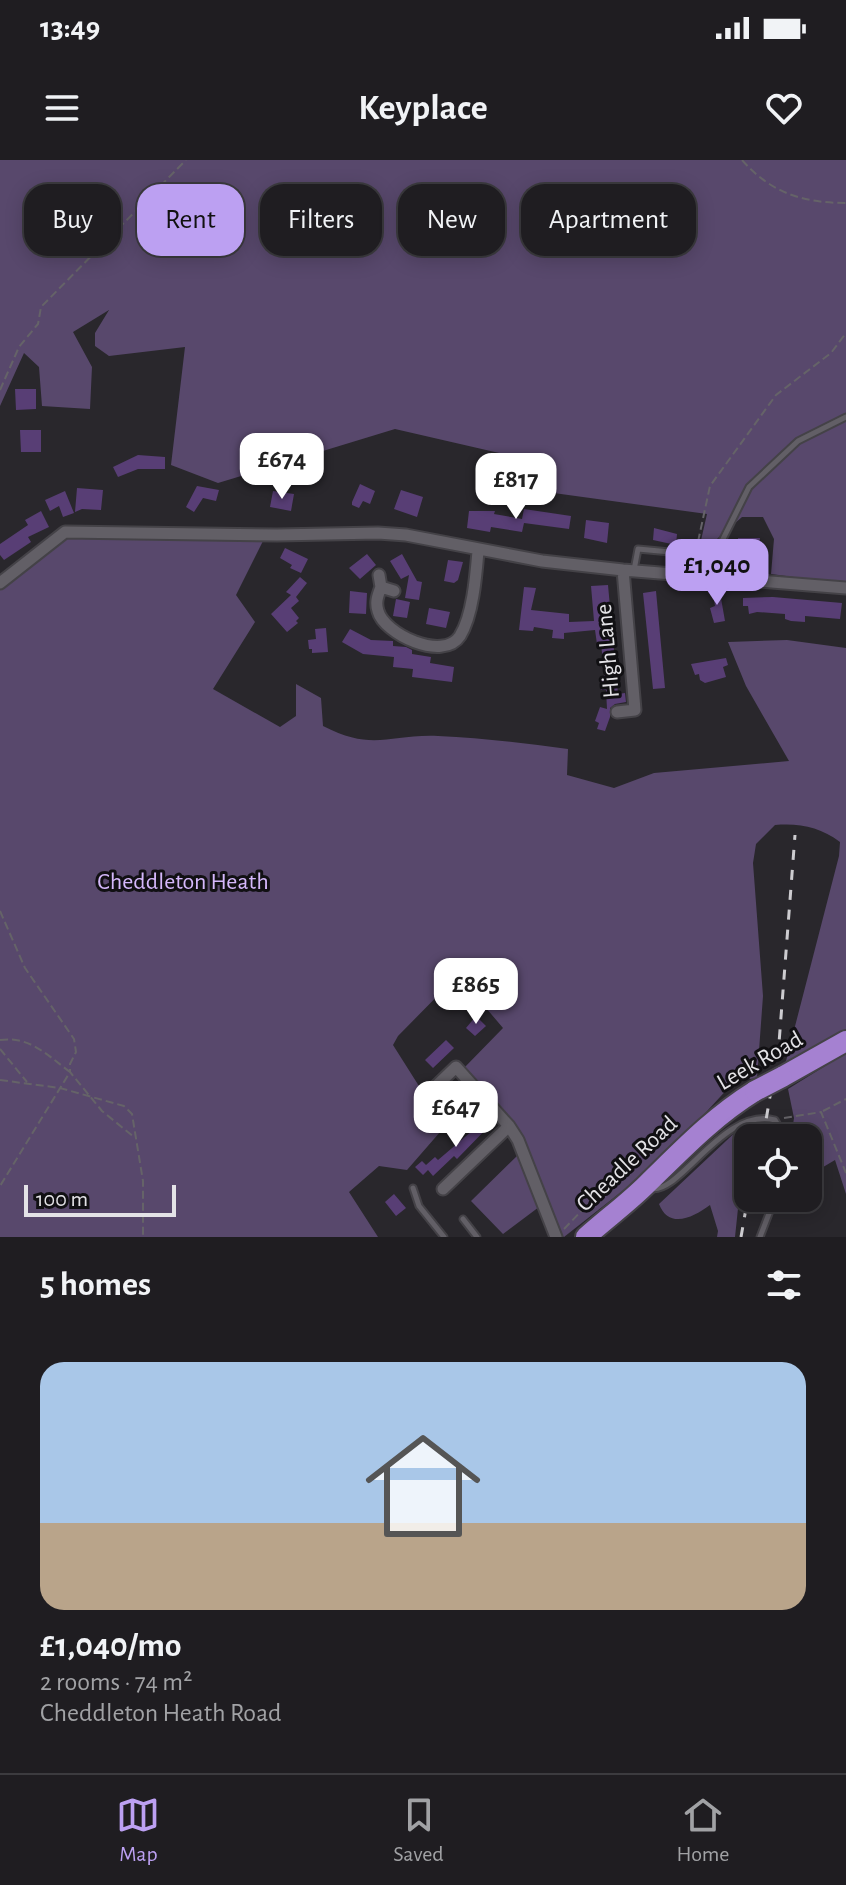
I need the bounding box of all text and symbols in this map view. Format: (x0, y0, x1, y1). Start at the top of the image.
text: 13:49 (40, 13, 100, 43)
icon: menu (40, 86, 84, 130)
icon: heart (762, 86, 806, 130)
text: Keyplace (358, 90, 488, 126)
chip: Buy (24, 184, 121, 256)
chip: Rent (137, 184, 244, 256)
chip: Filters (260, 184, 382, 256)
chip: New (398, 184, 505, 256)
chip: Apartment (521, 184, 696, 256)
pin: £674 (235, 433, 329, 501)
text: £674 (258, 446, 306, 472)
pin: £817 (469, 453, 563, 521)
text: £817 (493, 466, 539, 492)
pin: £1,040 (652, 539, 782, 607)
text: £1,040 (683, 552, 751, 578)
street label: High Lane (592, 603, 624, 699)
park label: Cheddleton Heath (97, 870, 269, 894)
pin: £865 (429, 958, 523, 1026)
text: £865 (452, 971, 500, 997)
street label: Leek Road (713, 1027, 807, 1095)
pin: £647 (409, 1081, 503, 1149)
text: £647 (432, 1094, 480, 1120)
street label: Cheadle Road (572, 1112, 682, 1216)
map controls (734, 1124, 822, 1212)
button: locate (734, 1124, 822, 1212)
scale bar (24, 1181, 176, 1217)
text: 100 m (36, 1188, 88, 1210)
icon: filters (762, 1263, 806, 1307)
text: 5 homes (40, 1268, 151, 1302)
icon: home (351, 1414, 495, 1558)
text: £1,040/mo (40, 1629, 182, 1663)
text: 2 rooms · 74 m² (40, 1669, 192, 1695)
text: Cheddleton Heath Road (40, 1700, 282, 1726)
tab: Map (116, 1793, 160, 1867)
tab: Saved (393, 1793, 444, 1867)
tab: Home (677, 1793, 730, 1867)

